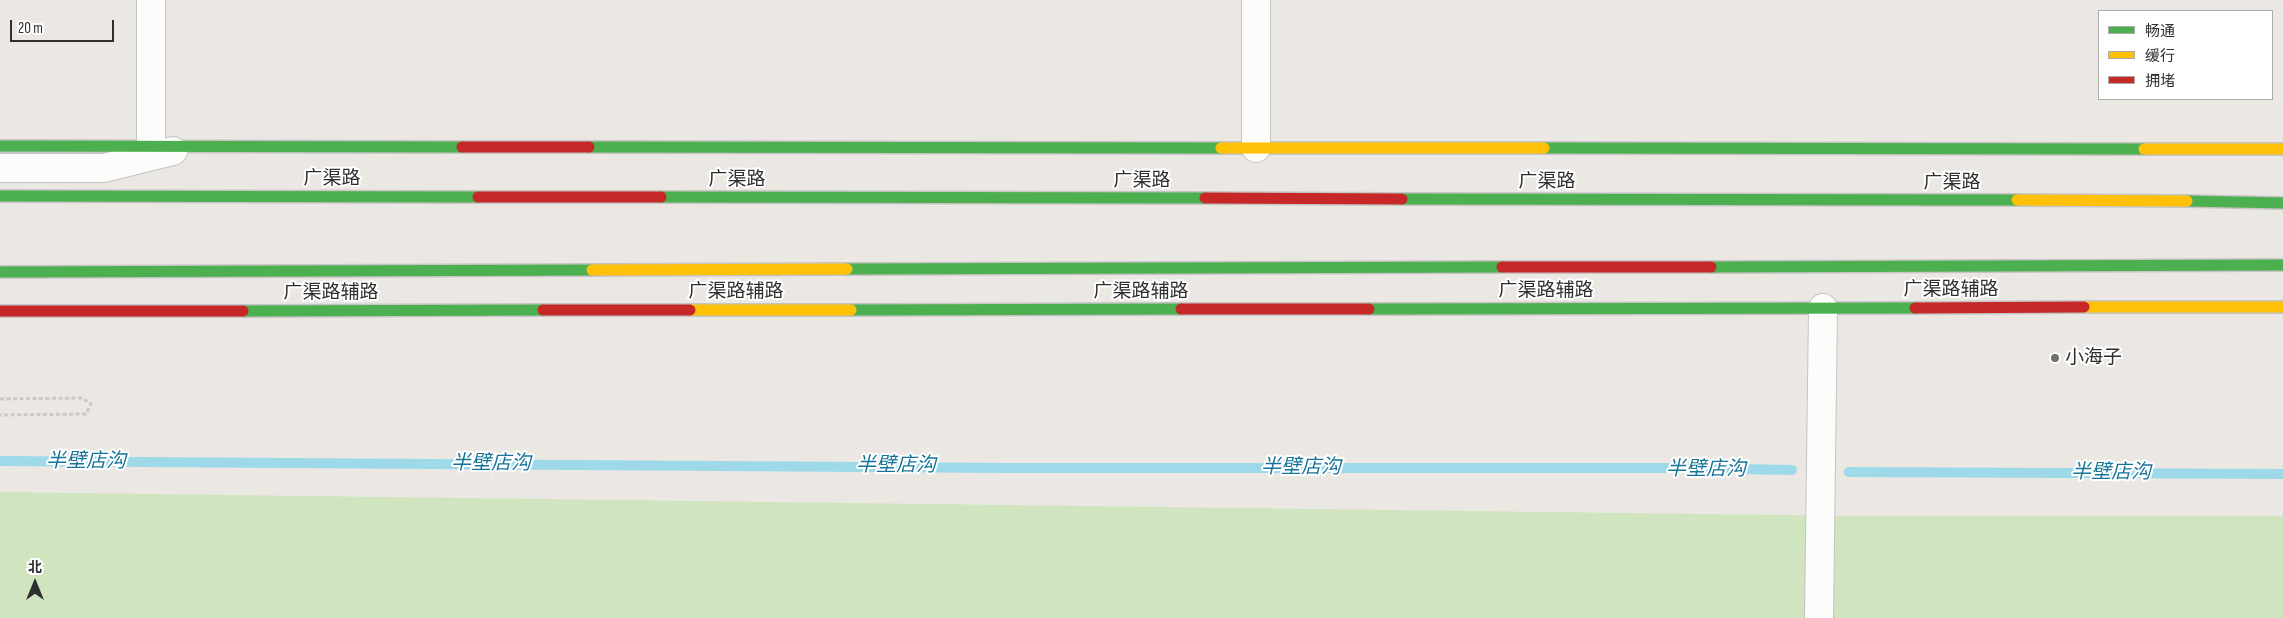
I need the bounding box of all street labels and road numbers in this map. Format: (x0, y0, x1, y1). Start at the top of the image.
street label: 广渠路 (304, 168, 360, 190)
street label: 广渠路 (709, 169, 765, 191)
street label: 广渠路 (1114, 170, 1170, 192)
street label: 广渠路 (1519, 171, 1575, 193)
street label: 广渠路 (1924, 172, 1980, 194)
street label: 广渠路辅路 (1904, 279, 1998, 301)
street label: 广渠路辅路 (1499, 280, 1593, 302)
street label: 广渠路辅路 (689, 281, 783, 303)
street label: 广渠路辅路 (1094, 281, 1188, 303)
street label: 广渠路辅路 (284, 282, 378, 304)

